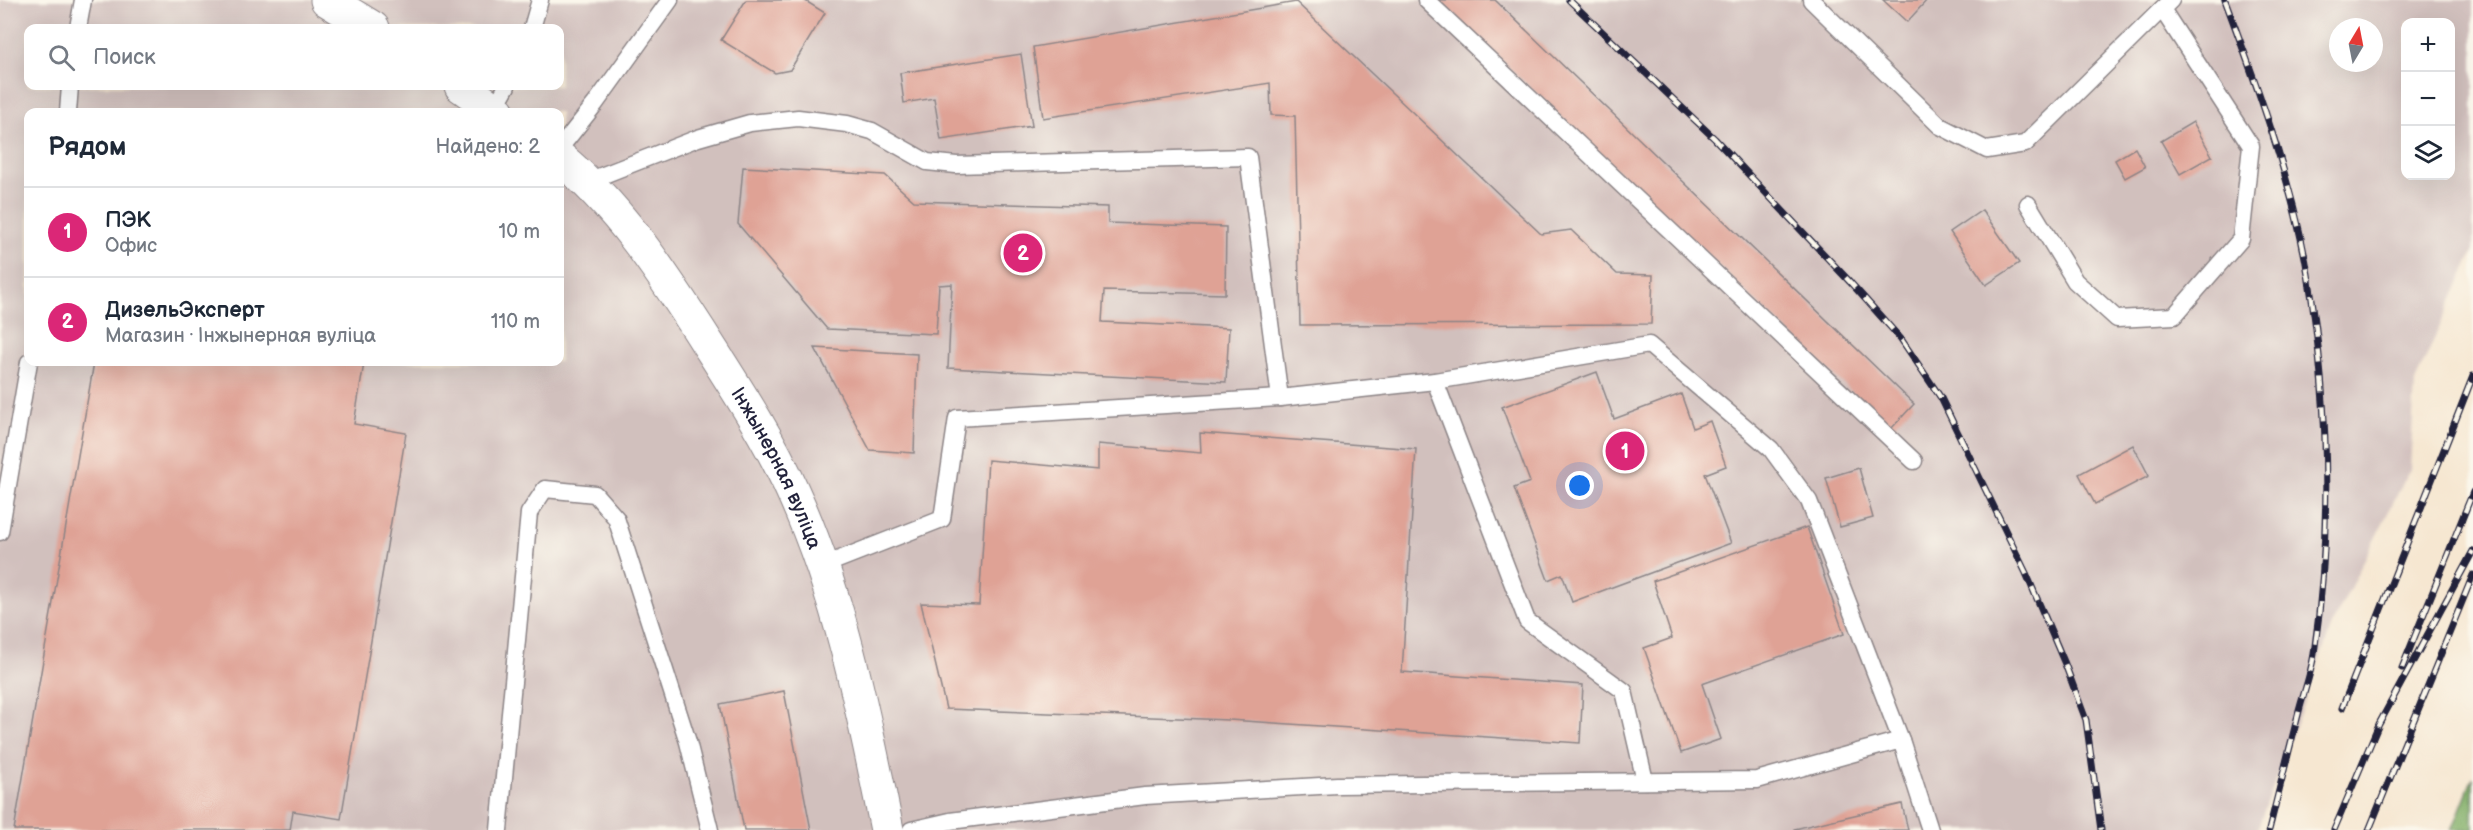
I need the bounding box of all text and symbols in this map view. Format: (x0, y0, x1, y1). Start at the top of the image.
north arrow (2329, 18, 2383, 72)
map controls (2401, 18, 2455, 180)
button: + (2401, 18, 2455, 72)
search box (24, 24, 564, 90)
icon: search (45, 41, 78, 74)
text: Поиск (93, 44, 156, 71)
button: − (2401, 72, 2455, 126)
button: layers (2401, 126, 2455, 180)
text: Рядом (48, 132, 126, 163)
text: Найдено: 2 (436, 135, 540, 159)
text: ПЭК (105, 207, 151, 234)
text: 1 (63, 220, 72, 244)
text: 10 m (499, 220, 540, 244)
pin: 2 (1004, 230, 1042, 276)
text: Офис (105, 234, 157, 258)
text: ДизельЭксперт (105, 297, 265, 324)
text: 2 (62, 310, 73, 334)
text: 110 m (491, 310, 540, 334)
text: Магазин · Інжынерная вуліца (105, 324, 376, 348)
street label: Інжынерная вуліца (725, 383, 826, 553)
pin: 1 (1606, 428, 1644, 474)
your location (1565, 471, 1594, 500)

